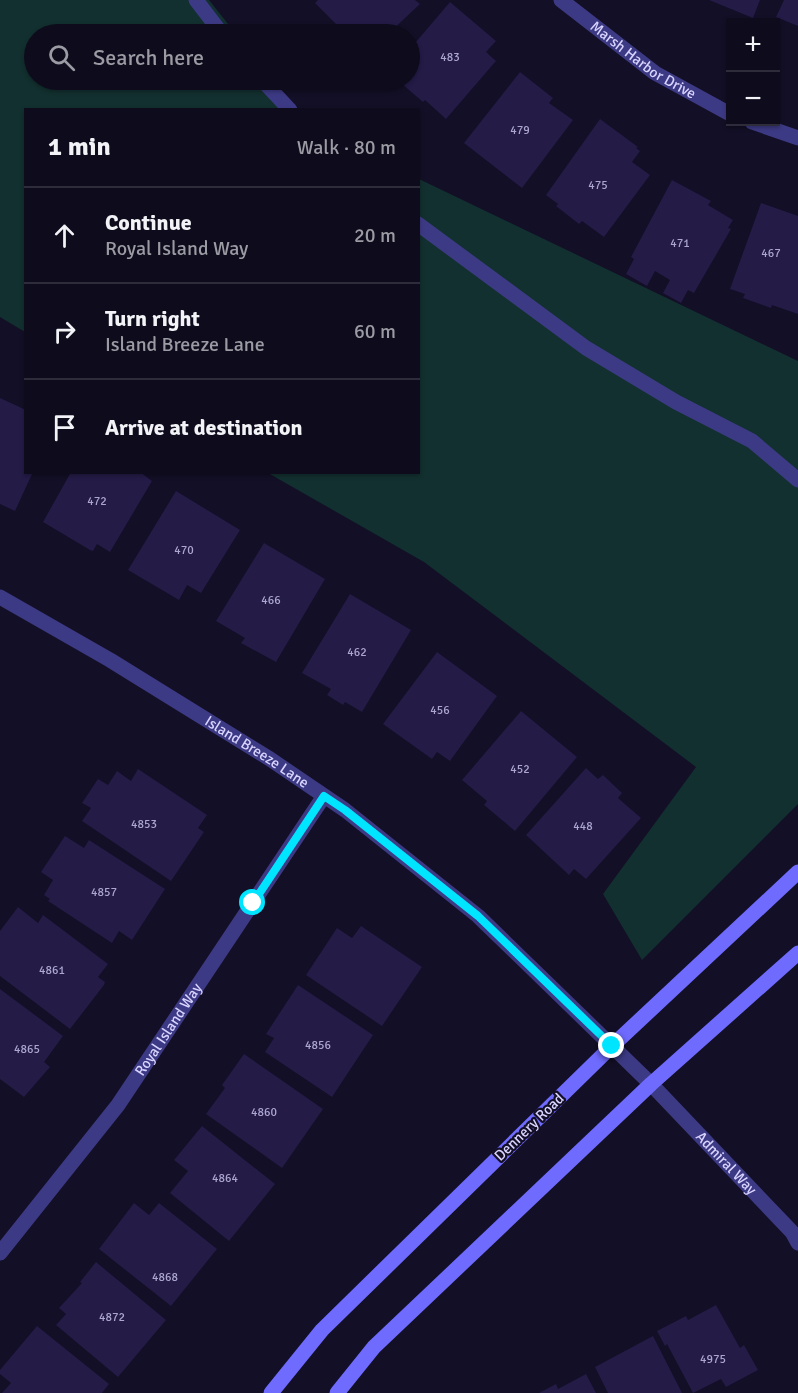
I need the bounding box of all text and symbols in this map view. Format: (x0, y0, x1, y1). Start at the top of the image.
street label: Marsh Harbor Drive (587, 17, 699, 103)
map controls (726, 18, 780, 126)
button: + (726, 18, 780, 72)
search box (24, 24, 420, 90)
icon: search (45, 41, 78, 74)
text: Search here (93, 44, 204, 71)
house number: 483 (440, 50, 460, 65)
button: − (726, 72, 780, 126)
house number: 479 (510, 123, 530, 138)
text: 1 min (48, 131, 111, 163)
text: Walk · 80 m (297, 135, 396, 160)
house number: 475 (588, 178, 608, 193)
text: Continue (105, 209, 192, 236)
icon: ahead (48, 219, 81, 252)
text: 20 m (354, 223, 396, 248)
text: Royal Island Way (105, 236, 248, 261)
house number: 471 (670, 236, 690, 251)
house number: 467 (761, 246, 781, 261)
text: Turn right (105, 305, 200, 332)
icon: right (48, 315, 81, 348)
text: 60 m (354, 319, 396, 344)
text: Island Breeze Lane (105, 332, 265, 357)
icon: arrive (48, 411, 81, 444)
text: Arrive at destination (105, 414, 302, 441)
house number: 472 (87, 494, 107, 509)
house number: 470 (174, 543, 194, 558)
house number: 466 (261, 593, 281, 608)
house number: 462 (347, 645, 367, 660)
house number: 456 (430, 703, 450, 718)
street label: Island Breeze Lane (202, 712, 312, 792)
house number: 452 (510, 762, 530, 777)
house number: 4853 (131, 817, 157, 832)
house number: 448 (573, 819, 593, 834)
house number: 4857 (91, 885, 117, 900)
route start (239, 889, 265, 915)
house number: 4861 (39, 963, 65, 978)
street label: Royal Island Way (131, 980, 206, 1079)
route end (598, 1032, 624, 1058)
house number: 4856 (305, 1038, 331, 1053)
house number: 4865 (14, 1042, 40, 1057)
street label: Dennery Road (491, 1089, 567, 1165)
house number: 4860 (251, 1105, 277, 1120)
street label: Admiral Way (692, 1128, 761, 1198)
house number: 4864 (212, 1171, 238, 1186)
house number: 4868 (152, 1270, 178, 1285)
house number: 4872 (99, 1310, 125, 1325)
house number: 4975 (700, 1352, 726, 1367)

